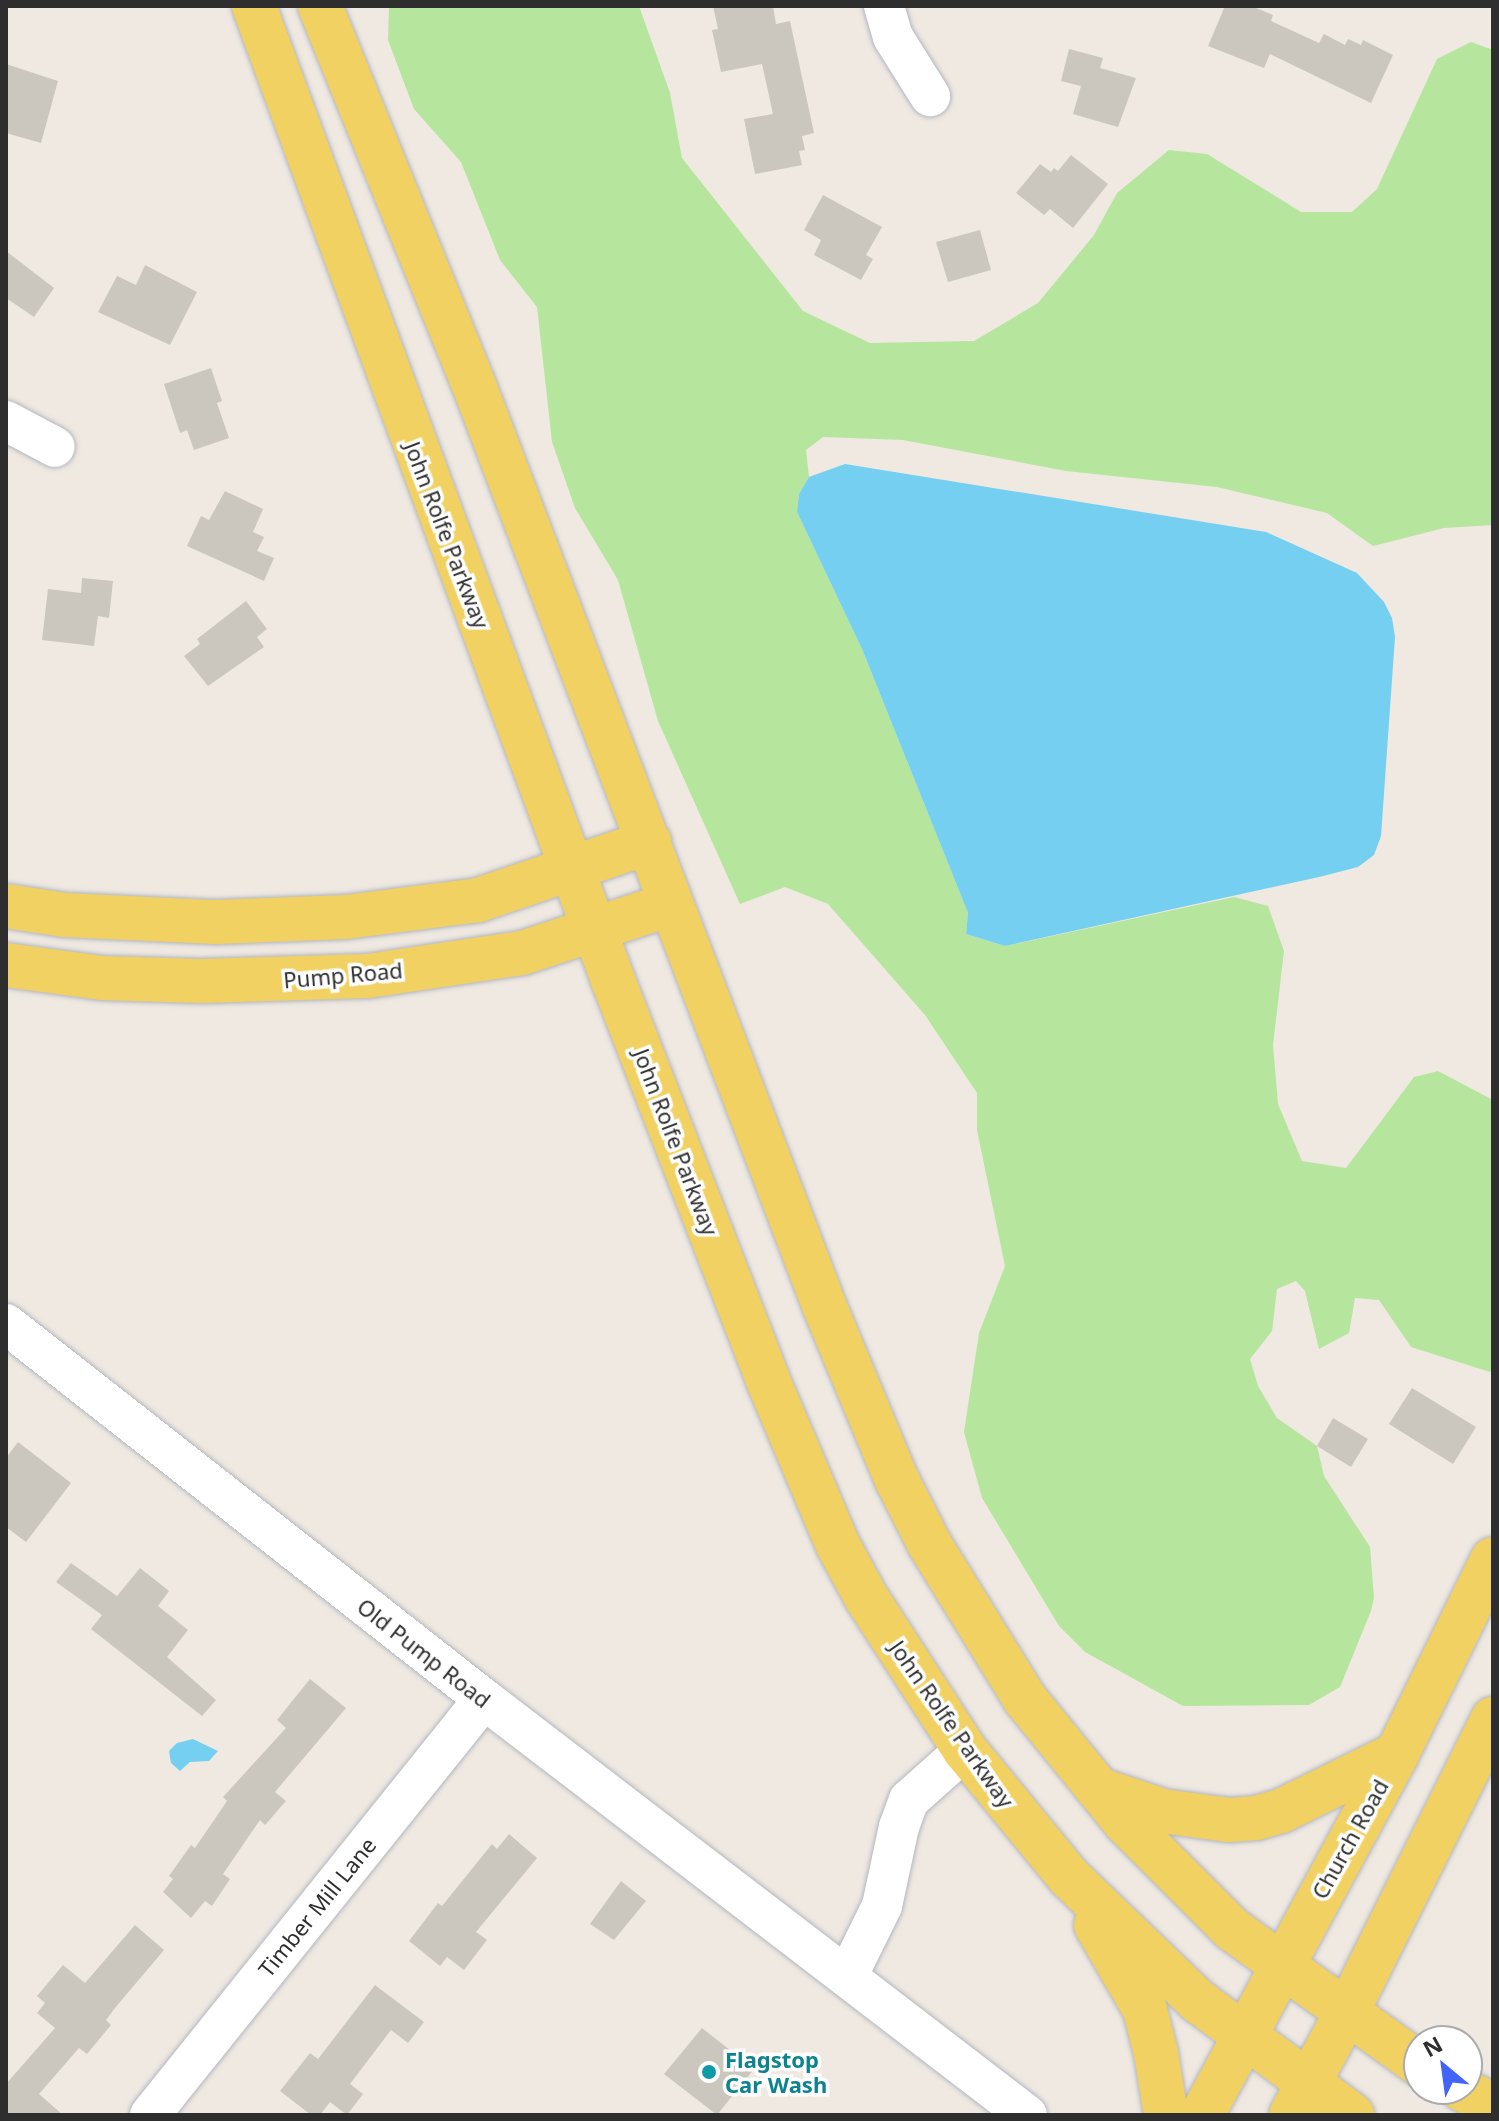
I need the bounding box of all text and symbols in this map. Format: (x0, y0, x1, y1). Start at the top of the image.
street label: John Rolfe Parkway (399, 438, 495, 632)
street label: Pump Road (282, 957, 404, 993)
street label: John Rolfe Parkway (628, 1045, 724, 1239)
street label: Old Pump Road (352, 1593, 496, 1713)
street label: John Rolfe Parkway (884, 1635, 1020, 1813)
street label: Church Road (1306, 1775, 1394, 1903)
street label: Timber Mill Lane (253, 1832, 381, 1982)
north arrow (1403, 2025, 1483, 2105)
text: N (1417, 2028, 1447, 2063)
place label: Flagstop Car Wash (725, 2046, 827, 2098)
marker: Flagstop Car Wash (700, 2063, 718, 2081)

